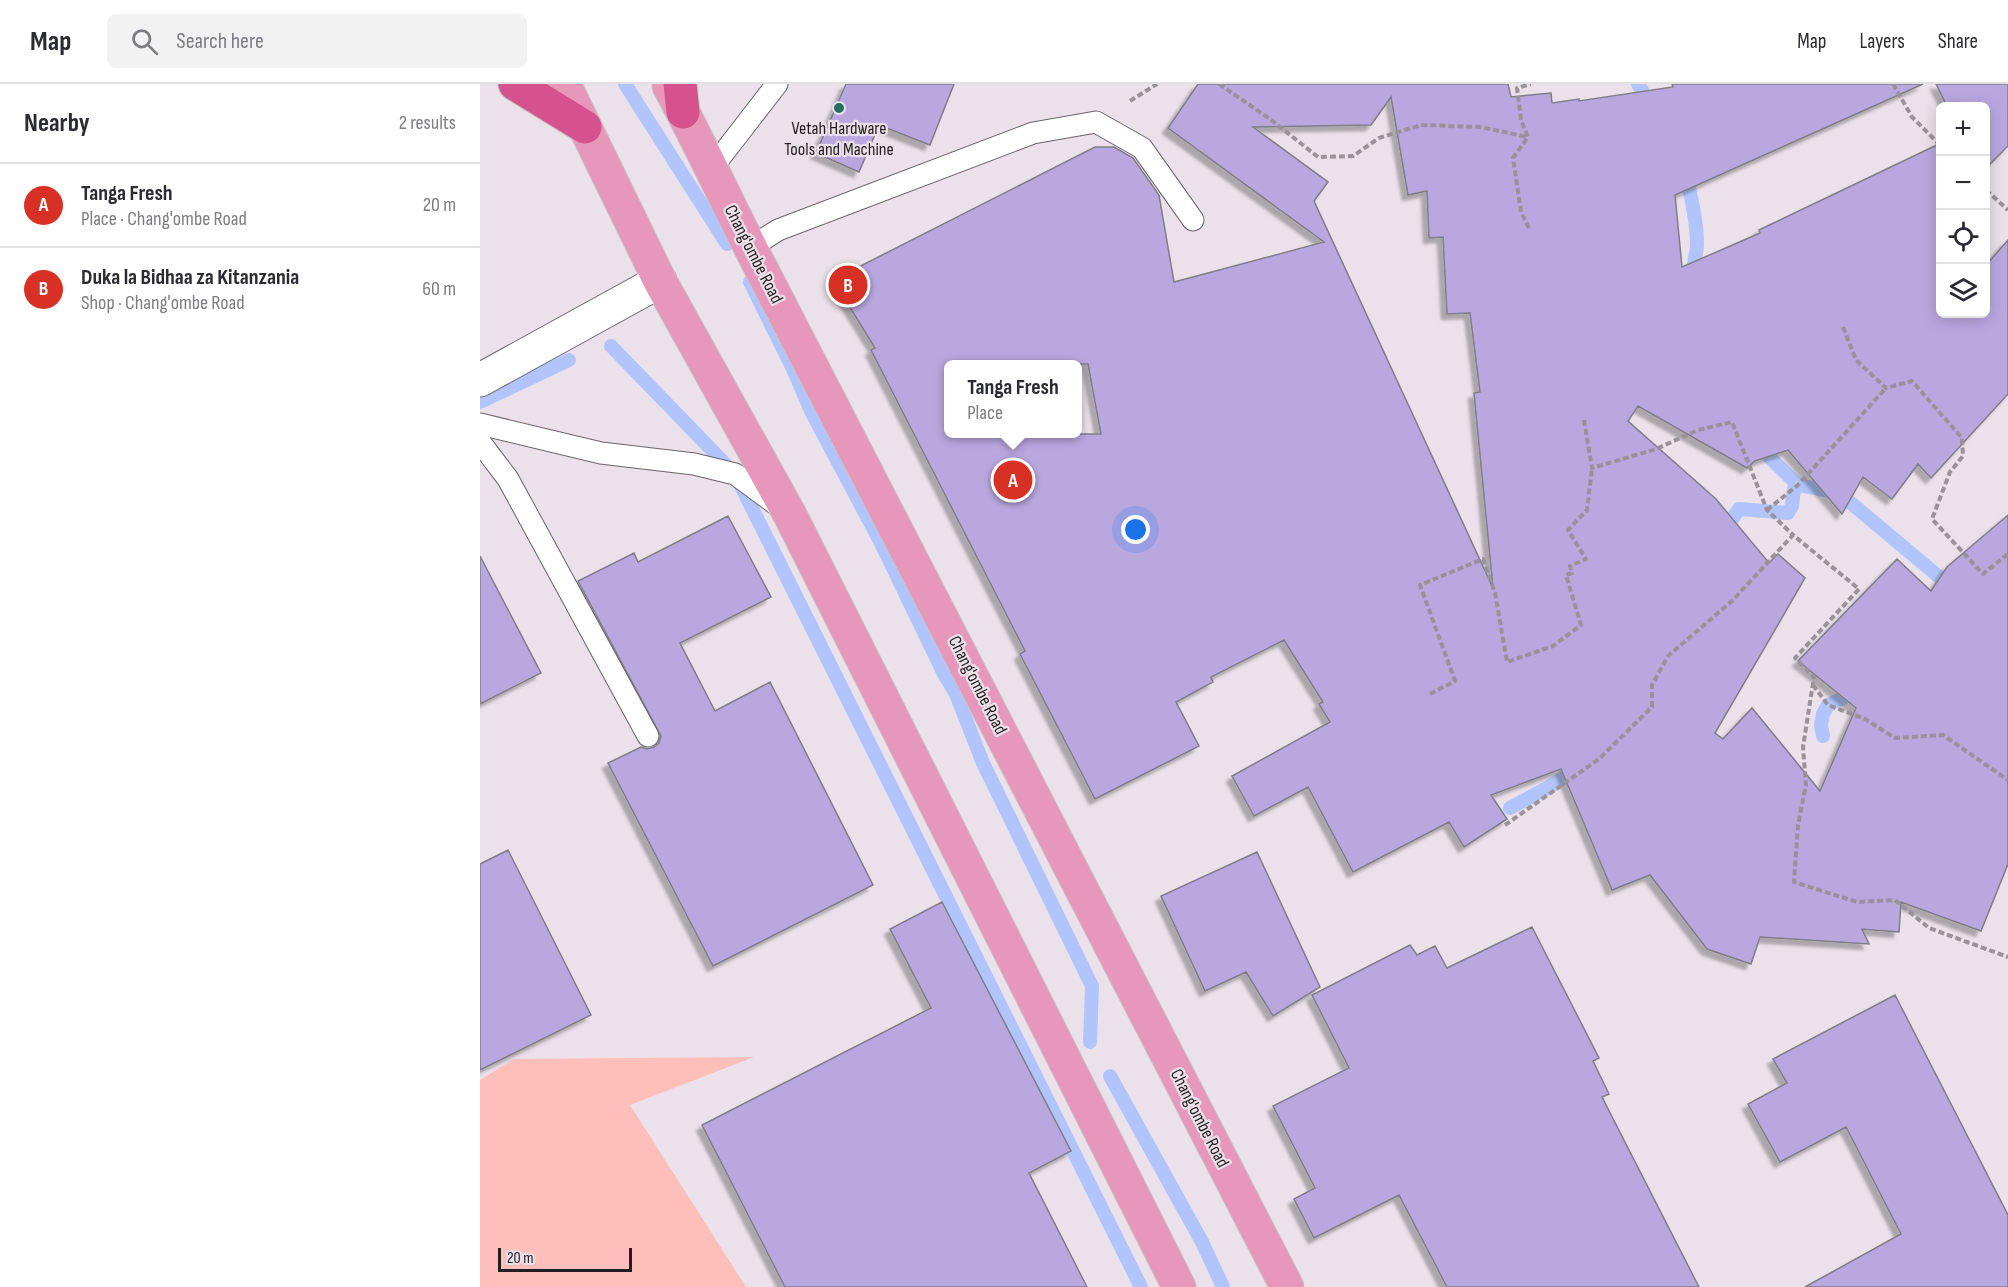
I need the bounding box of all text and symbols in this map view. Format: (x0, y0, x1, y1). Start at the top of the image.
search box (107, 14, 527, 68)
text: Map (30, 25, 71, 58)
icon: search (128, 25, 161, 58)
text: Search here (176, 28, 264, 55)
text: Map (1797, 29, 1826, 54)
text: Layers (1859, 29, 1905, 54)
text: Share (1938, 29, 1978, 54)
marker: Vetah Hardware Tools and Machine (832, 101, 846, 115)
map controls (1936, 102, 1990, 318)
button: + (1936, 102, 1990, 156)
text: Nearby (24, 108, 90, 139)
text: 2 results (399, 111, 456, 135)
place label: Vetah Hardware Tools and Machine (784, 118, 894, 160)
button: − (1936, 156, 1990, 210)
text: Tanga Fresh (81, 180, 173, 207)
text: A (39, 193, 48, 217)
text: 20 m (423, 193, 456, 217)
street label: Chang'ombe Road (720, 201, 787, 307)
text: Place · Chang'ombe Road (81, 207, 247, 231)
button: locate (1936, 210, 1990, 264)
pin: B (828, 262, 868, 308)
text: Duka la Bidhaa za Kitanzania (81, 264, 299, 291)
button: layers (1936, 264, 1990, 318)
text: B (39, 277, 48, 301)
text: 60 m (422, 277, 456, 301)
text: Shop · Chang'ombe Road (81, 291, 245, 315)
popup (944, 360, 1082, 438)
text: Tanga Fresh (967, 374, 1059, 401)
text: Place (967, 401, 1003, 425)
pin: A (994, 458, 1032, 502)
your location (1121, 515, 1150, 544)
street label: Chang'ombe Road (944, 632, 1011, 738)
street label: Chang'ombe Road (1166, 1065, 1233, 1171)
scale bar (498, 1245, 632, 1272)
text: 20 m (507, 1249, 534, 1268)

